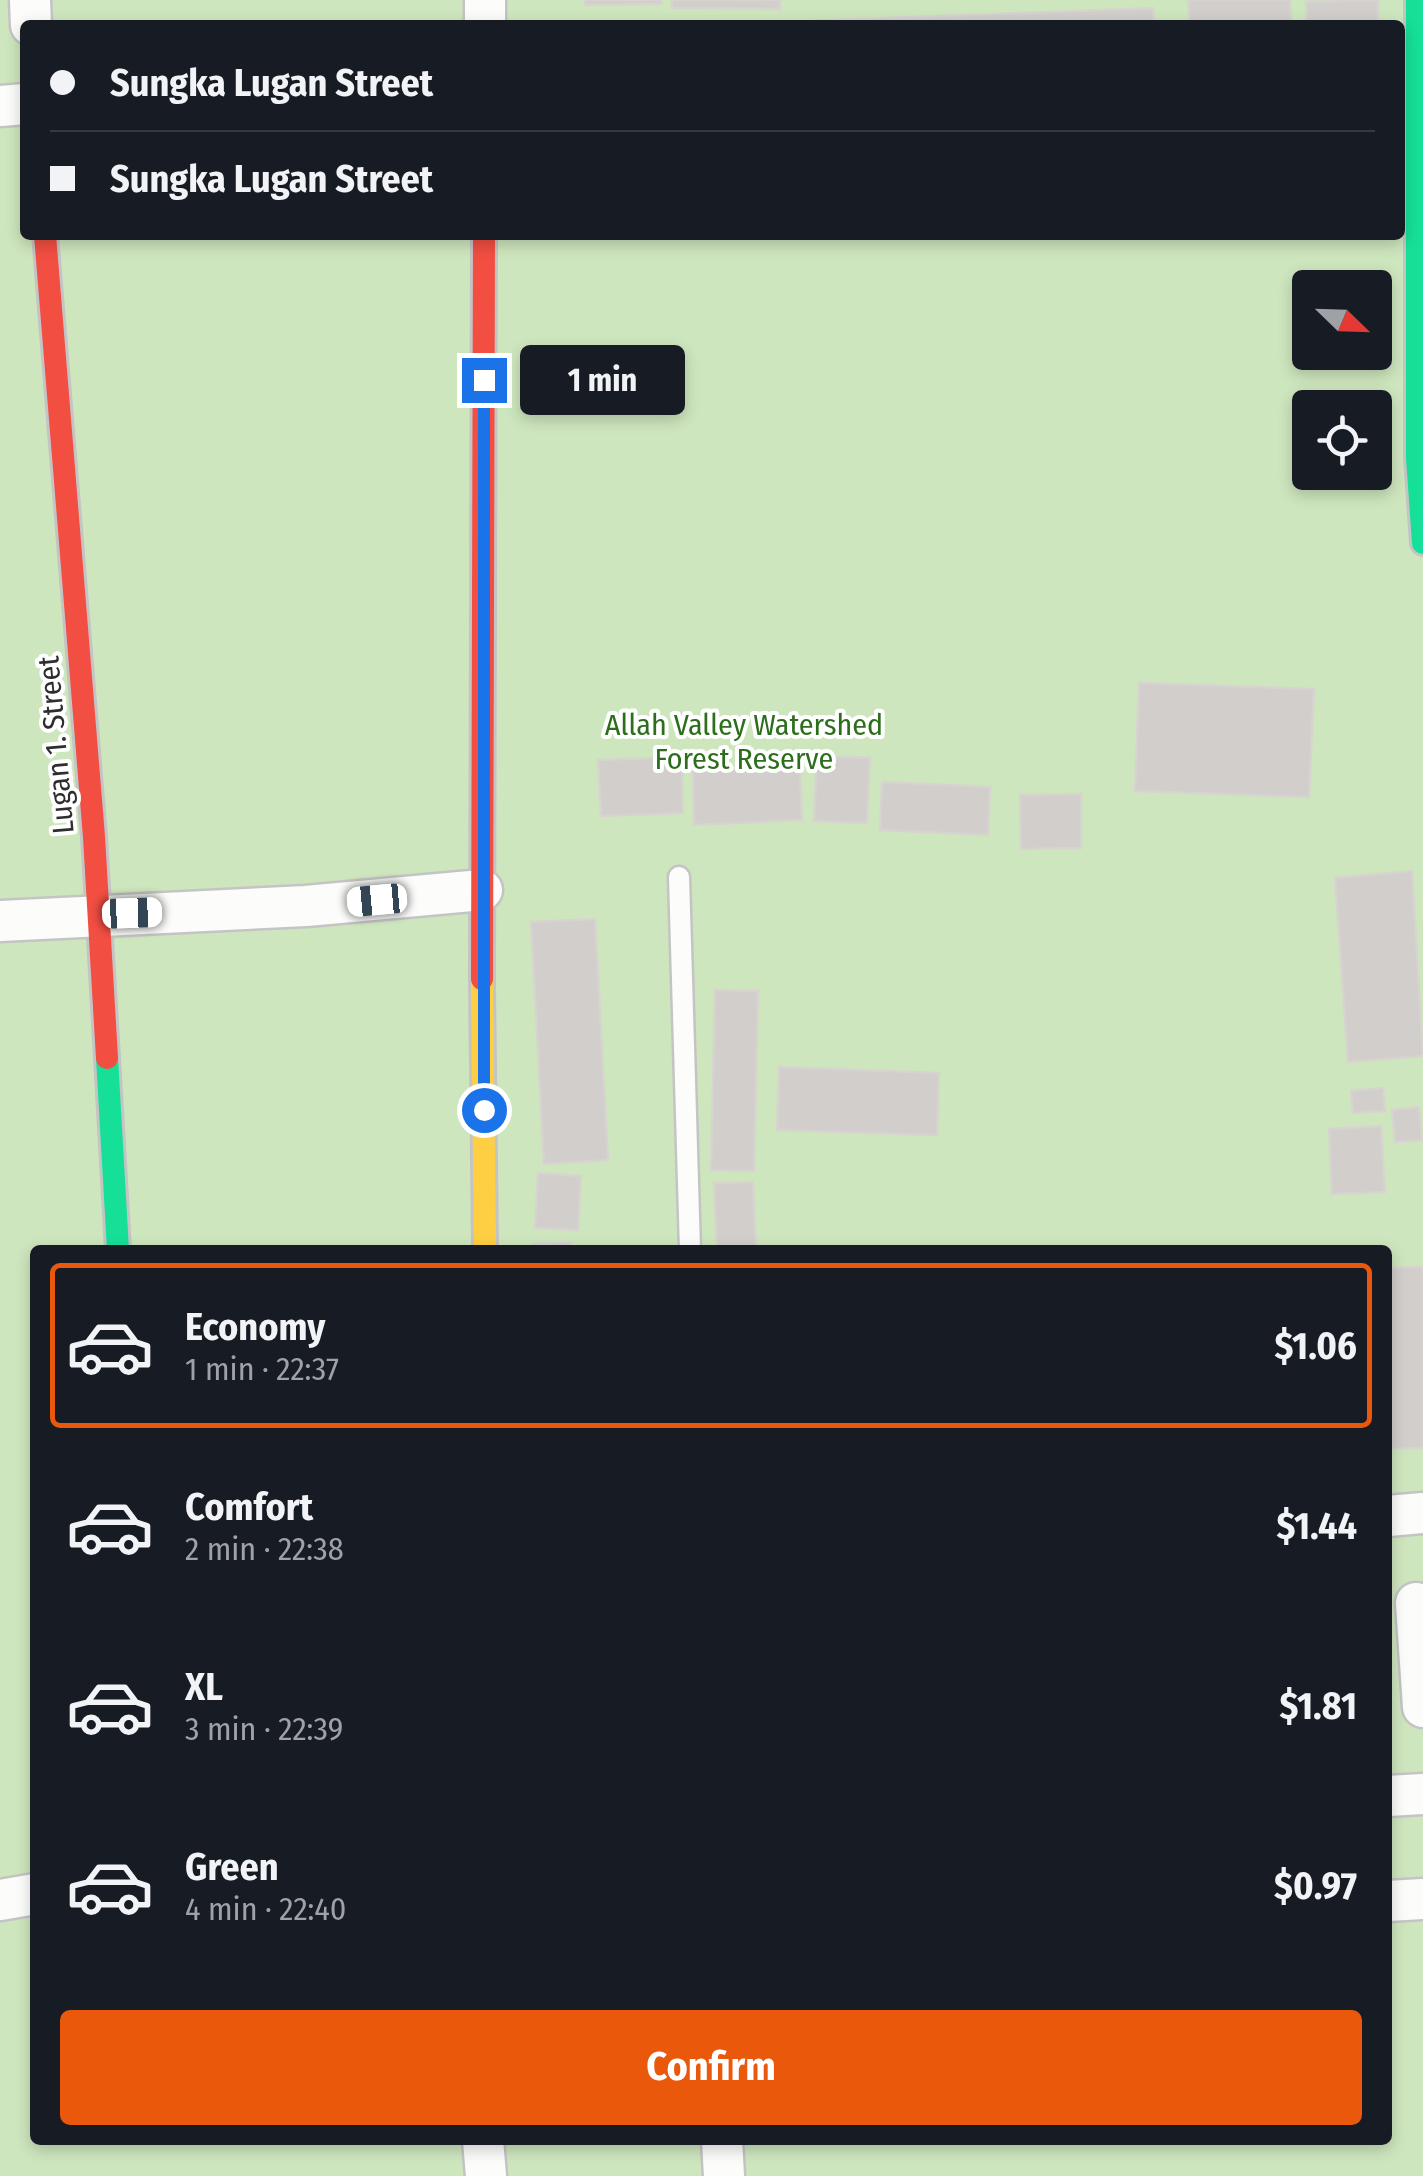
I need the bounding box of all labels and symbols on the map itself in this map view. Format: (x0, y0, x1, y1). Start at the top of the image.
north arrow (1292, 270, 1392, 370)
callout: 1 min (519, 345, 684, 415)
route end (462, 358, 507, 403)
street label: Lugan 1. Street (30, 654, 82, 835)
park label: Allah Valley Watershed Forest Reserve (605, 707, 883, 777)
car (346, 882, 408, 918)
car (101, 897, 163, 929)
route start (462, 1088, 507, 1133)

